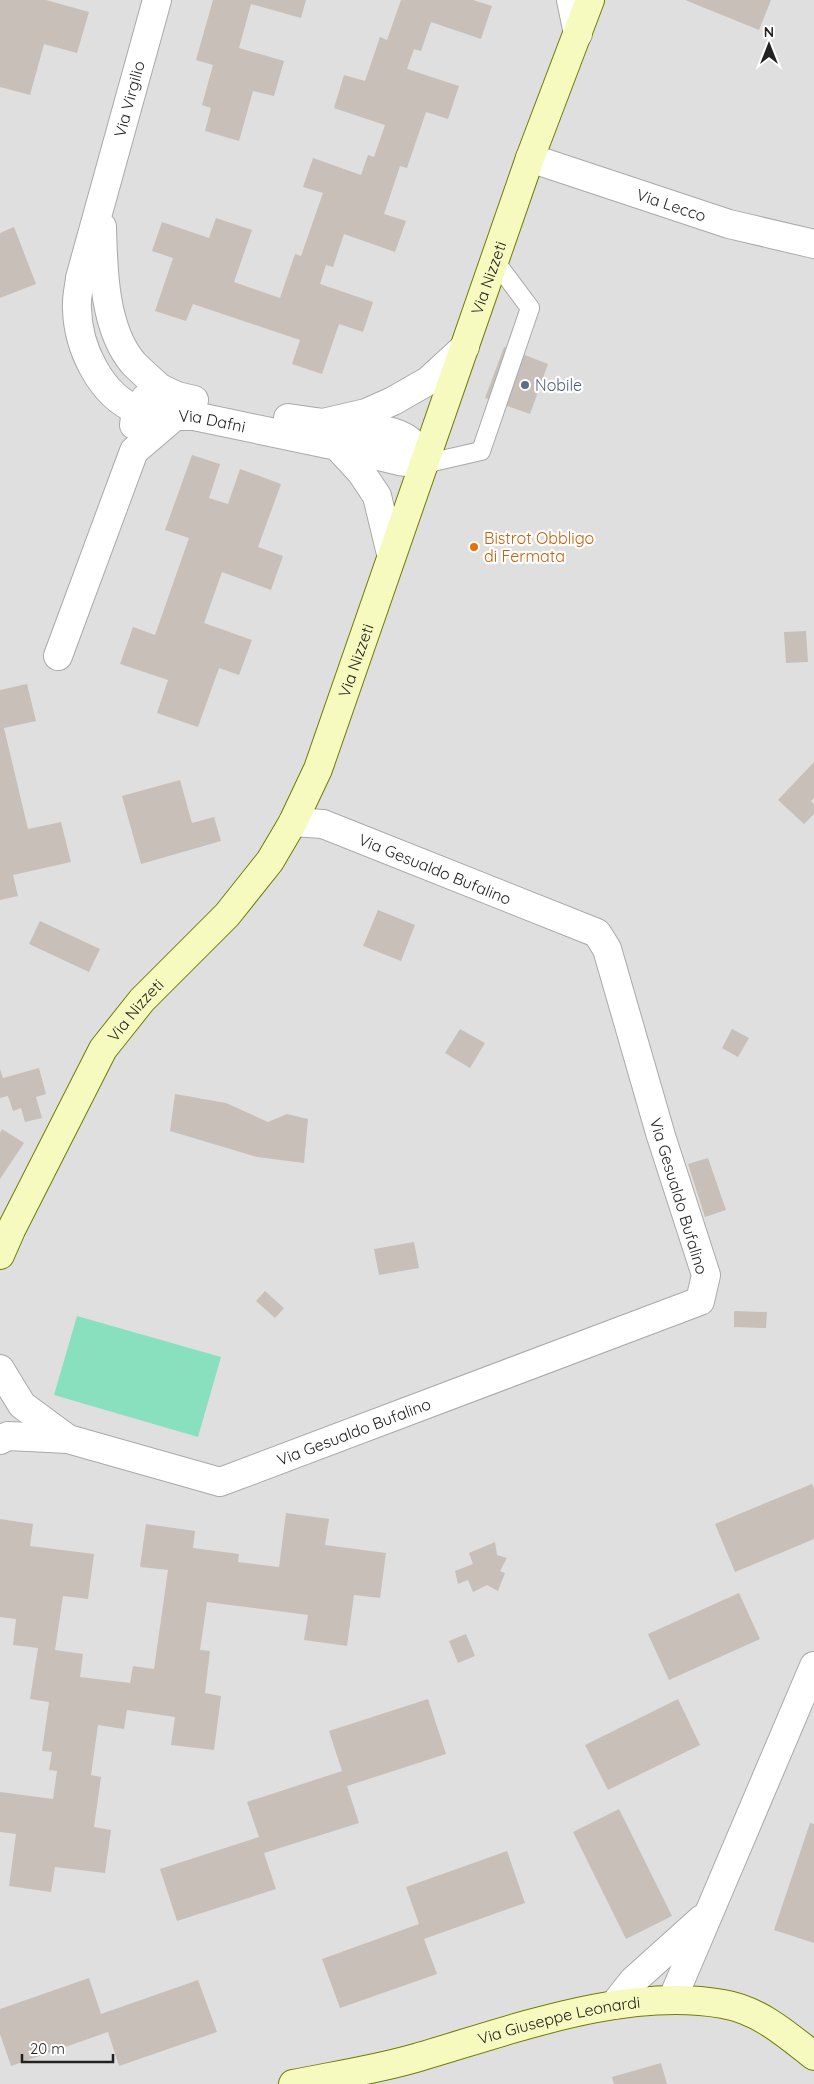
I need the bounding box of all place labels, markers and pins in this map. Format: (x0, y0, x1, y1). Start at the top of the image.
place label: Nobile (535, 375, 582, 395)
marker: Nobile (519, 379, 531, 391)
place label: Bistrot Obbligo di Fermata (484, 528, 594, 566)
marker: Bistrot Obbligo di Fermata (468, 541, 480, 553)

